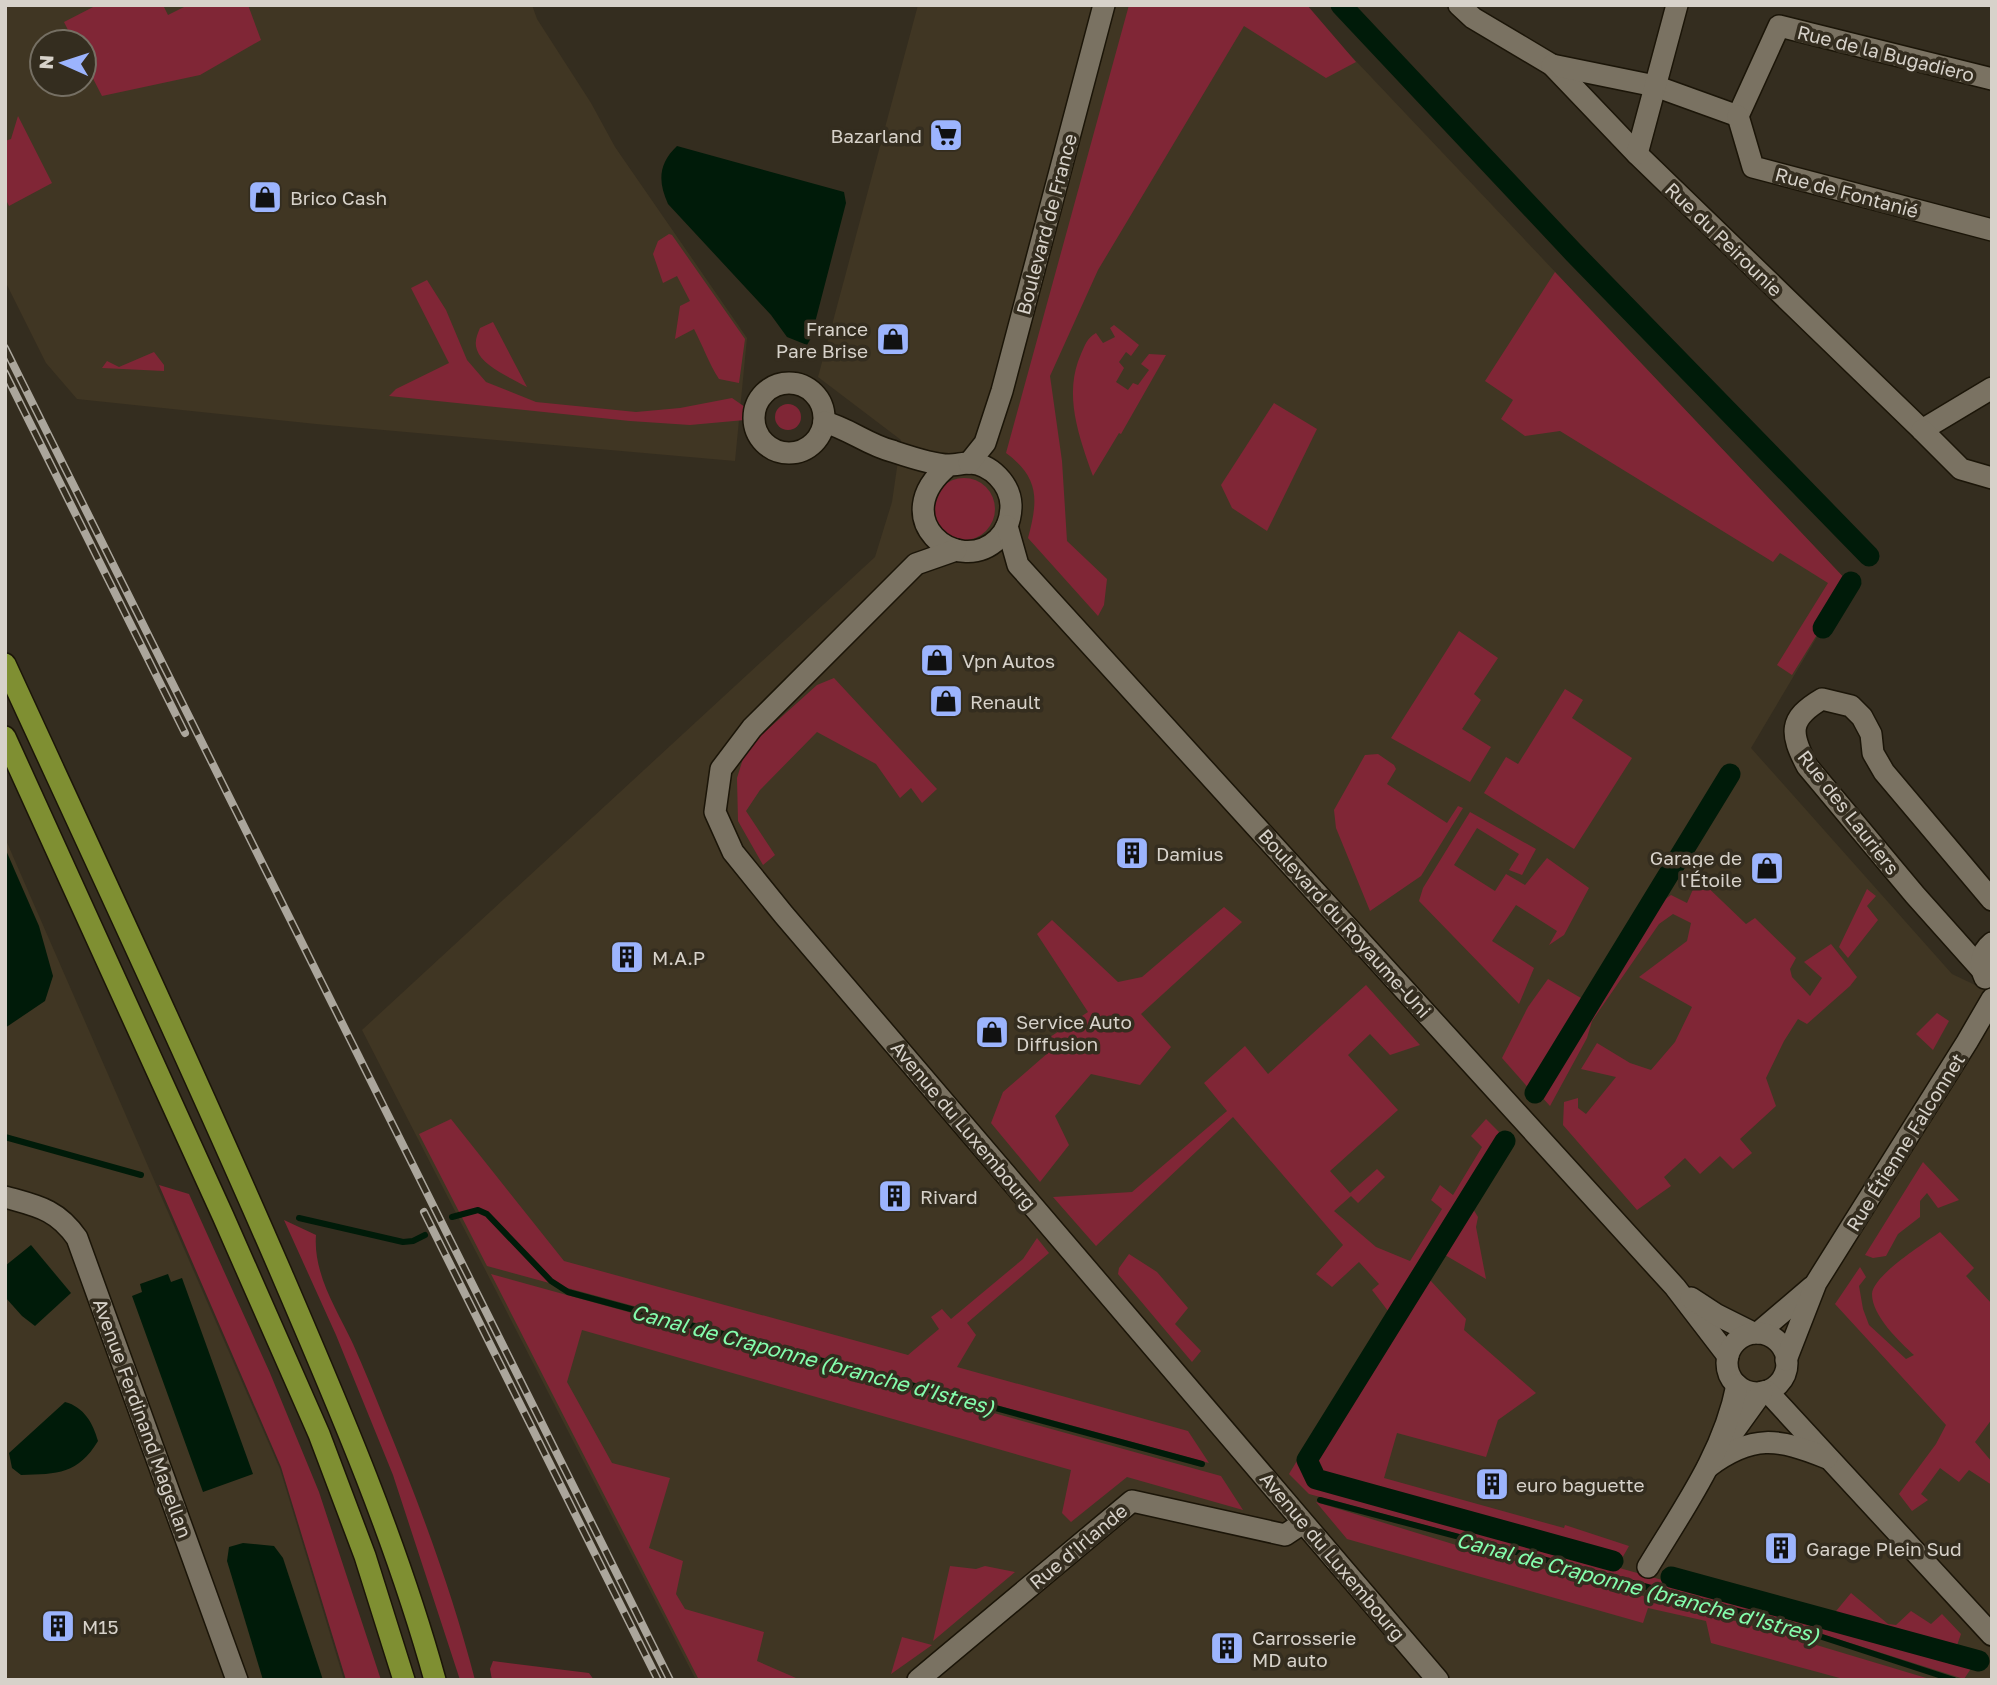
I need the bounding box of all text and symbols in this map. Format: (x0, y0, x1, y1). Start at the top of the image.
street label: Rue de la Bugadiero (1795, 20, 1977, 86)
north arrow (28, 28, 98, 98)
text: N (34, 54, 57, 70)
supermarket icon: Bazarland (927, 116, 965, 154)
place label: Bazarland (831, 124, 922, 147)
street label: Boulevard de France (1011, 131, 1081, 317)
street label: Rue de Fontanié (1773, 162, 1921, 222)
street label: Rue du Peirounie (1661, 177, 1787, 301)
shop icon: Brico Cash (246, 178, 284, 216)
place label: Brico Cash (290, 186, 387, 209)
place label: France Pare Brise (776, 317, 868, 362)
shop icon: France Pare Brise (874, 320, 912, 358)
shop icon: Vpn Autos (918, 641, 956, 679)
place label: Vpn Autos (962, 649, 1055, 672)
shop icon: Renault (927, 682, 965, 720)
place label: Renault (970, 690, 1041, 713)
street label: Rue des Lauriers (1793, 745, 1905, 879)
street label: Boulevard du Royaume-Uni (1254, 824, 1436, 1022)
building icon: Damius (1113, 834, 1151, 872)
place label: Damius (1156, 842, 1224, 865)
place label: Garage de l'Étoile (1650, 846, 1742, 891)
shop icon: Garage de l'Étoile (1748, 849, 1786, 887)
building icon: M.A.P (608, 938, 646, 976)
place label: M.A.P (652, 946, 705, 969)
place label: Service Auto Diffusion (1016, 1010, 1132, 1055)
shop icon: Service Auto Diffusion (973, 1013, 1011, 1051)
street label: Avenue du Luxembourg (887, 1036, 1041, 1214)
street label: Rue Étienne Falconnet (1841, 1049, 1969, 1235)
building icon: Rivard (876, 1177, 914, 1215)
place label: Rivard (920, 1185, 978, 1208)
street label: Avenue Ferdinand Magellan (89, 1295, 197, 1541)
water label: Canal de Craponne (branche d'Istres) (629, 1298, 997, 1420)
building icon: euro baguette (1473, 1465, 1511, 1503)
street label: Avenue du Luxembourg (1256, 1467, 1410, 1645)
place label: euro baguette (1516, 1473, 1645, 1496)
street label: Rue d'Irlande (1025, 1499, 1131, 1593)
water label: Canal de Craponne (branche d'Istres) (1454, 1526, 1822, 1648)
building icon: Garage Plein Sud (1762, 1529, 1800, 1567)
place label: Garage Plein Sud (1806, 1537, 1962, 1560)
building icon: M15 (39, 1607, 77, 1645)
place label: M15 (82, 1615, 119, 1638)
place label: Carrosserie MD auto (1252, 1626, 1356, 1671)
building icon: Carrosserie MD auto (1208, 1629, 1246, 1667)

